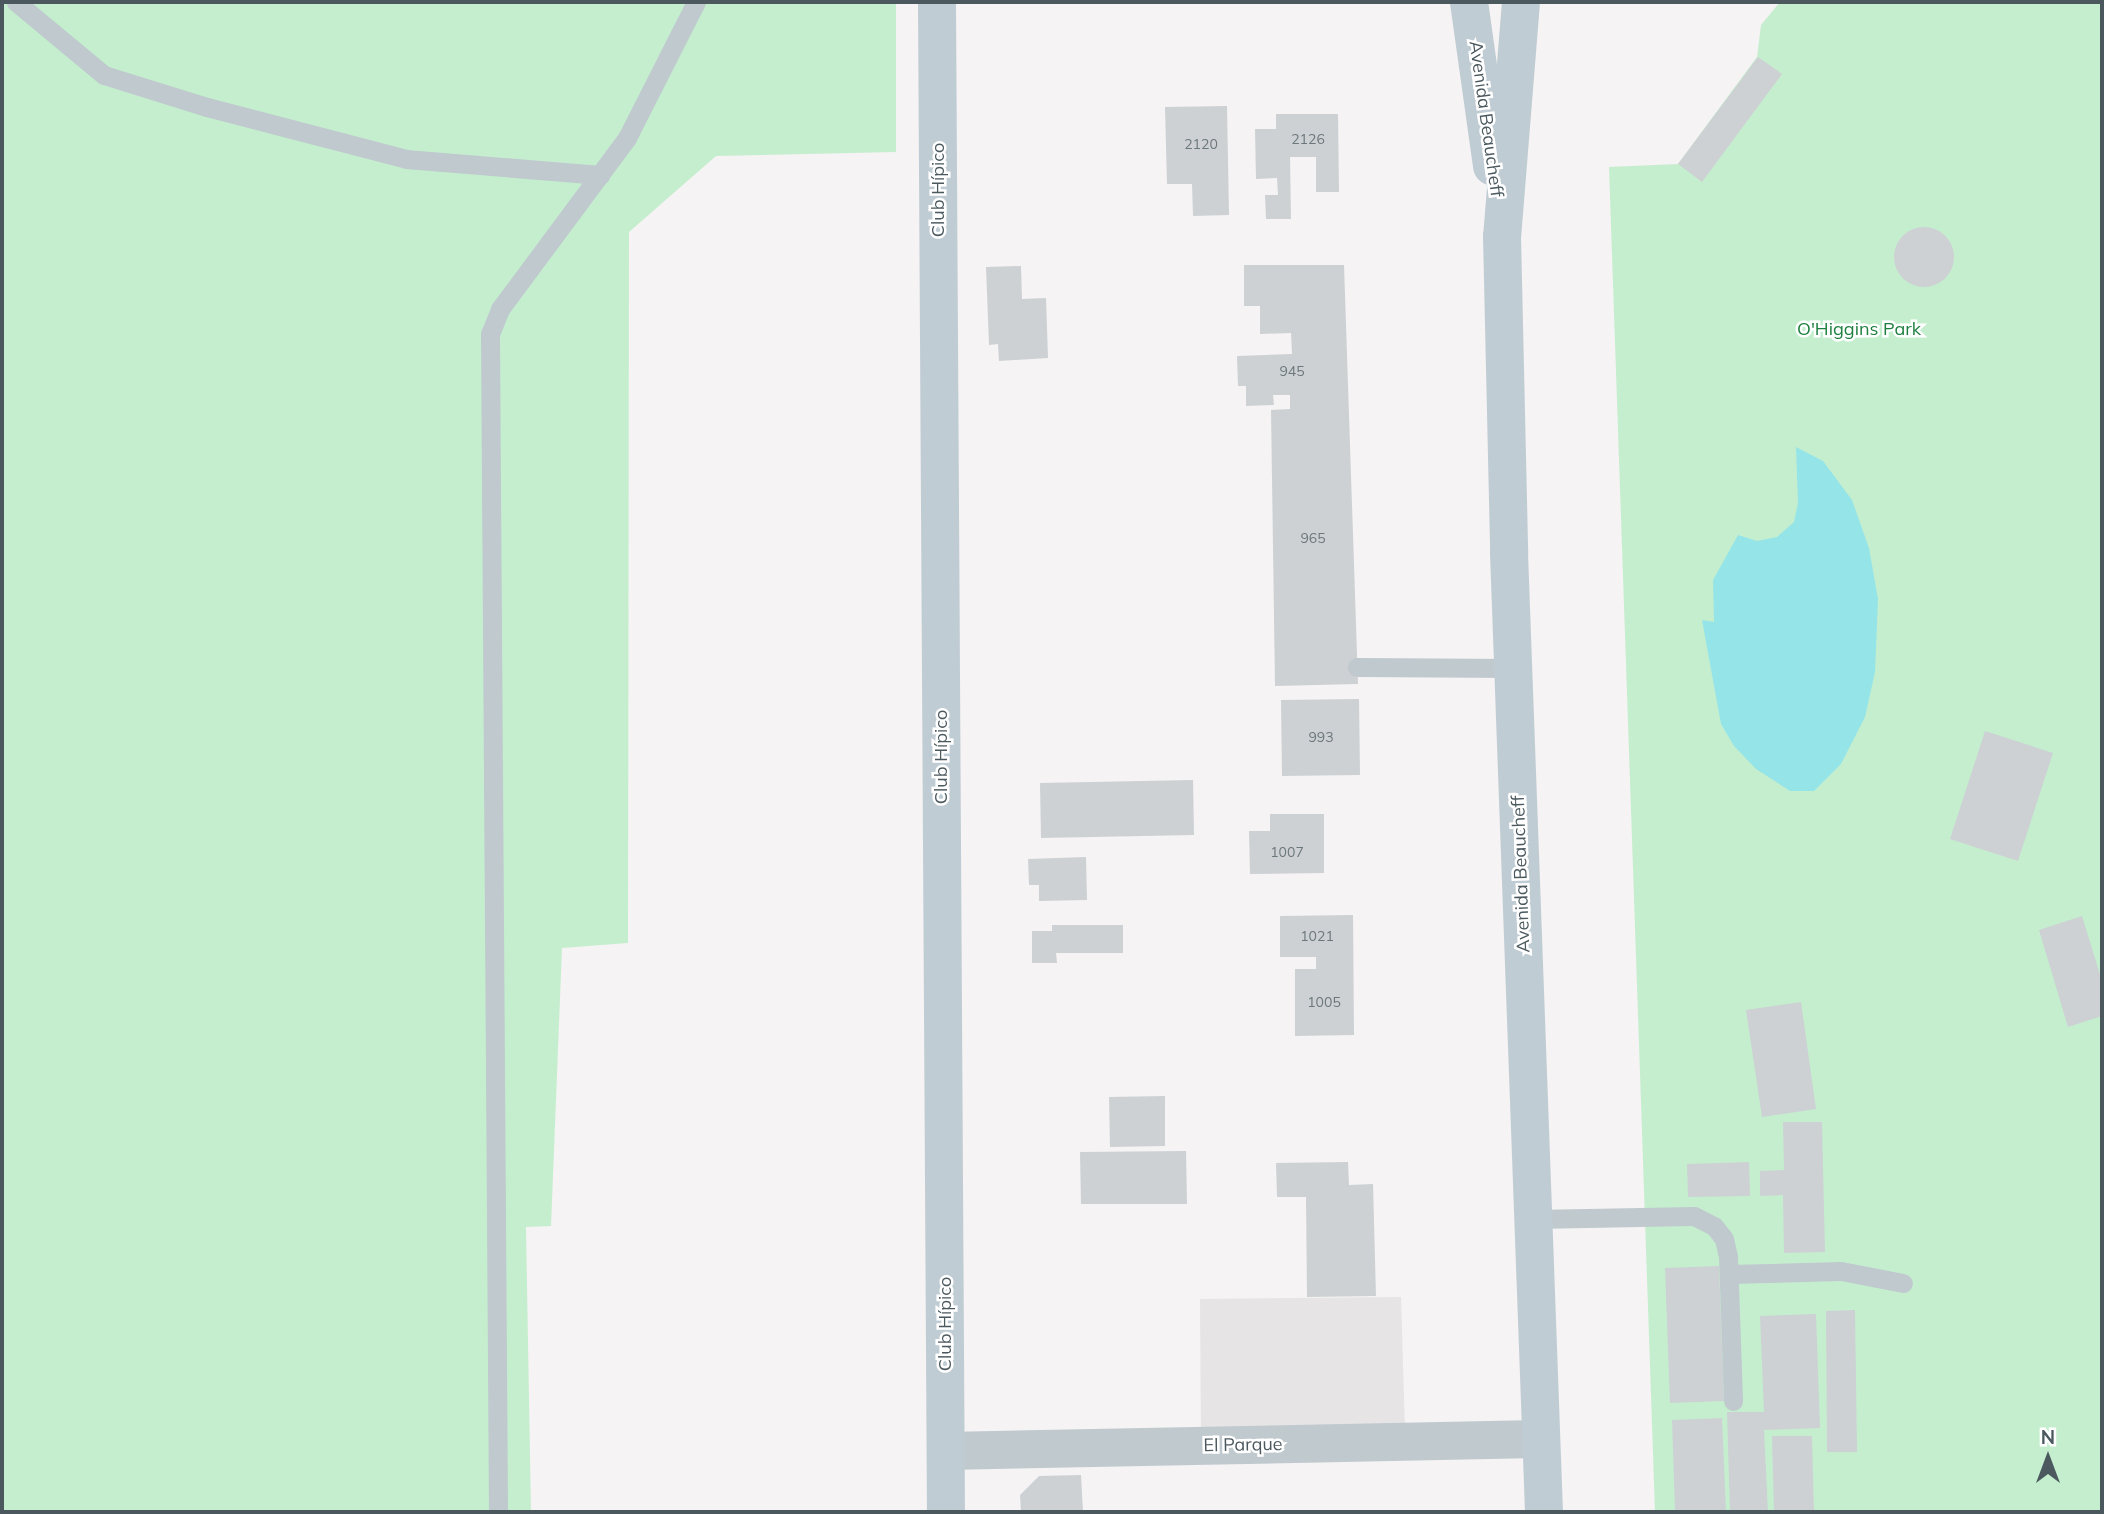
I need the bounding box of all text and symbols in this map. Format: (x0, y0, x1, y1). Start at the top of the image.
street label: Avenida Beaucheff (1464, 40, 1508, 198)
house number: 2126 (1291, 131, 1325, 147)
house number: 2120 (1184, 136, 1218, 152)
street label: Club Hípico (927, 143, 949, 237)
park label: O'Higgins Park (1797, 318, 1921, 340)
house number: 945 (1279, 363, 1305, 379)
house number: 965 (1300, 530, 1326, 546)
street label: Club Hípico (930, 710, 952, 804)
house number: 993 (1308, 729, 1334, 745)
street label: Avenida Beaucheff (1507, 795, 1535, 953)
house number: 1007 (1270, 844, 1304, 860)
house number: 1021 (1300, 928, 1334, 944)
house number: 1005 (1307, 994, 1341, 1010)
street label: Club Hípico (934, 1277, 956, 1371)
north arrow (2013, 1423, 2083, 1493)
text: N (2041, 1425, 2055, 1449)
street label: El Parque (1203, 1434, 1283, 1456)

